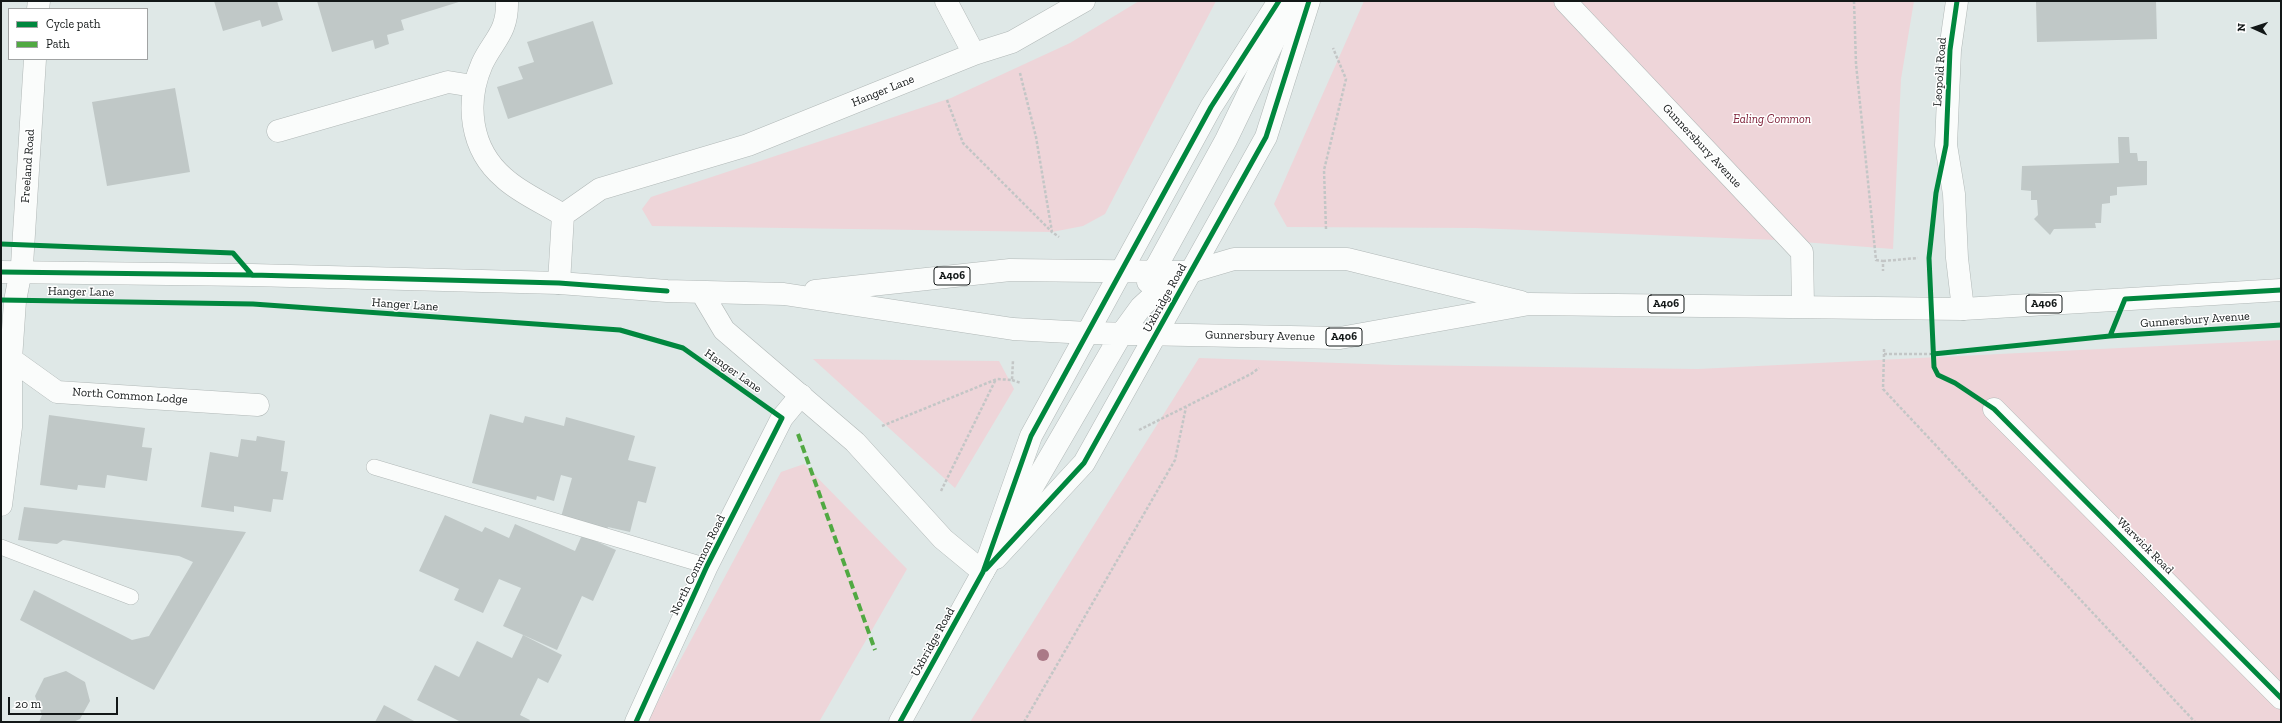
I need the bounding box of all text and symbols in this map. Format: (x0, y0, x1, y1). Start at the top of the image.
legend (8, 8, 148, 60)
north arrow (2234, 8, 2274, 48)
text: Cycle path (46, 17, 100, 31)
text: N (2235, 23, 2248, 32)
text: Path (46, 37, 70, 51)
street label: Leopold Road (1930, 37, 1950, 107)
street label: Hanger Lane (849, 72, 917, 110)
street label: Gunnersbury Avenue (1659, 101, 1745, 191)
park label: Ealing Common (1733, 113, 1811, 127)
street label: Freeland Road (18, 129, 38, 203)
street label: Uxbridge Road (1140, 261, 1190, 335)
road number: A406 (934, 267, 970, 285)
street label: Hanger Lane (48, 284, 114, 300)
road number: A406 (1648, 295, 1684, 313)
road number: A406 (2026, 295, 2062, 313)
street label: Hanger Lane (371, 296, 439, 314)
street label: Gunnersbury Avenue (2140, 309, 2250, 331)
street label: Gunnersbury Avenue (1205, 328, 1315, 344)
road number: A406 (1326, 328, 1362, 346)
street label: Hanger Lane (702, 346, 764, 396)
street label: North Common Lodge (72, 385, 188, 407)
street label: North Common Road (667, 512, 729, 618)
street label: Warwick Road (2114, 515, 2176, 577)
street label: Uxbridge Road (908, 605, 958, 679)
scale bar (10, 689, 120, 715)
text: 20 m (15, 697, 41, 711)

